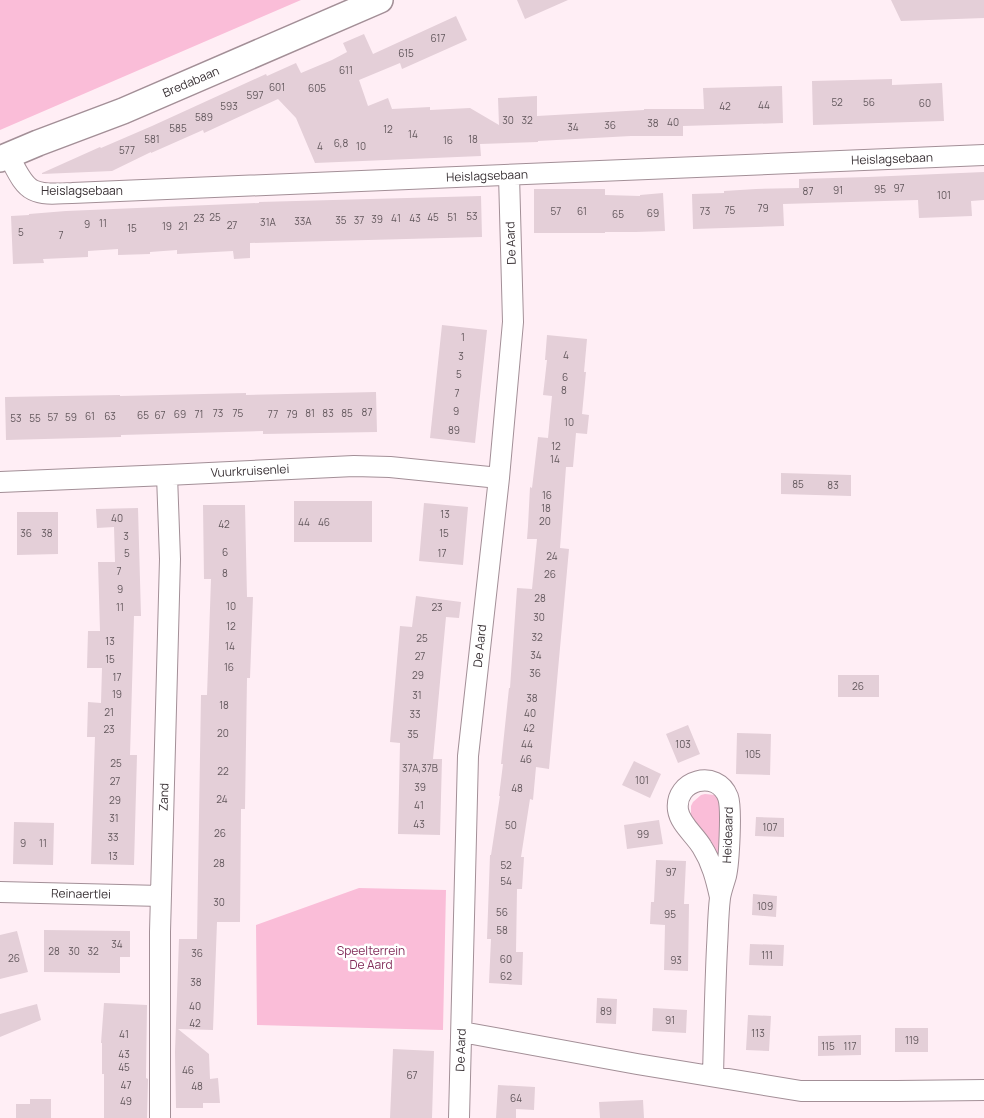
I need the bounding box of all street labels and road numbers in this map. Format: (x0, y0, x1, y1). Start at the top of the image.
street label: Bredabaan (160, 62, 222, 101)
street label: Heislagsebaan (851, 149, 933, 168)
street label: Heislagsebaan (446, 166, 528, 185)
street label: Heislagsebaan (41, 182, 123, 199)
street label: De Aard (501, 221, 520, 265)
street label: Vuurkruisenlei (210, 460, 290, 481)
street label: De Aard (469, 624, 490, 668)
street label: Zand (155, 783, 172, 811)
street label: Heideaard (718, 806, 737, 864)
street label: Reinaertlei (51, 884, 111, 903)
street label: De Aard (451, 1028, 470, 1072)

